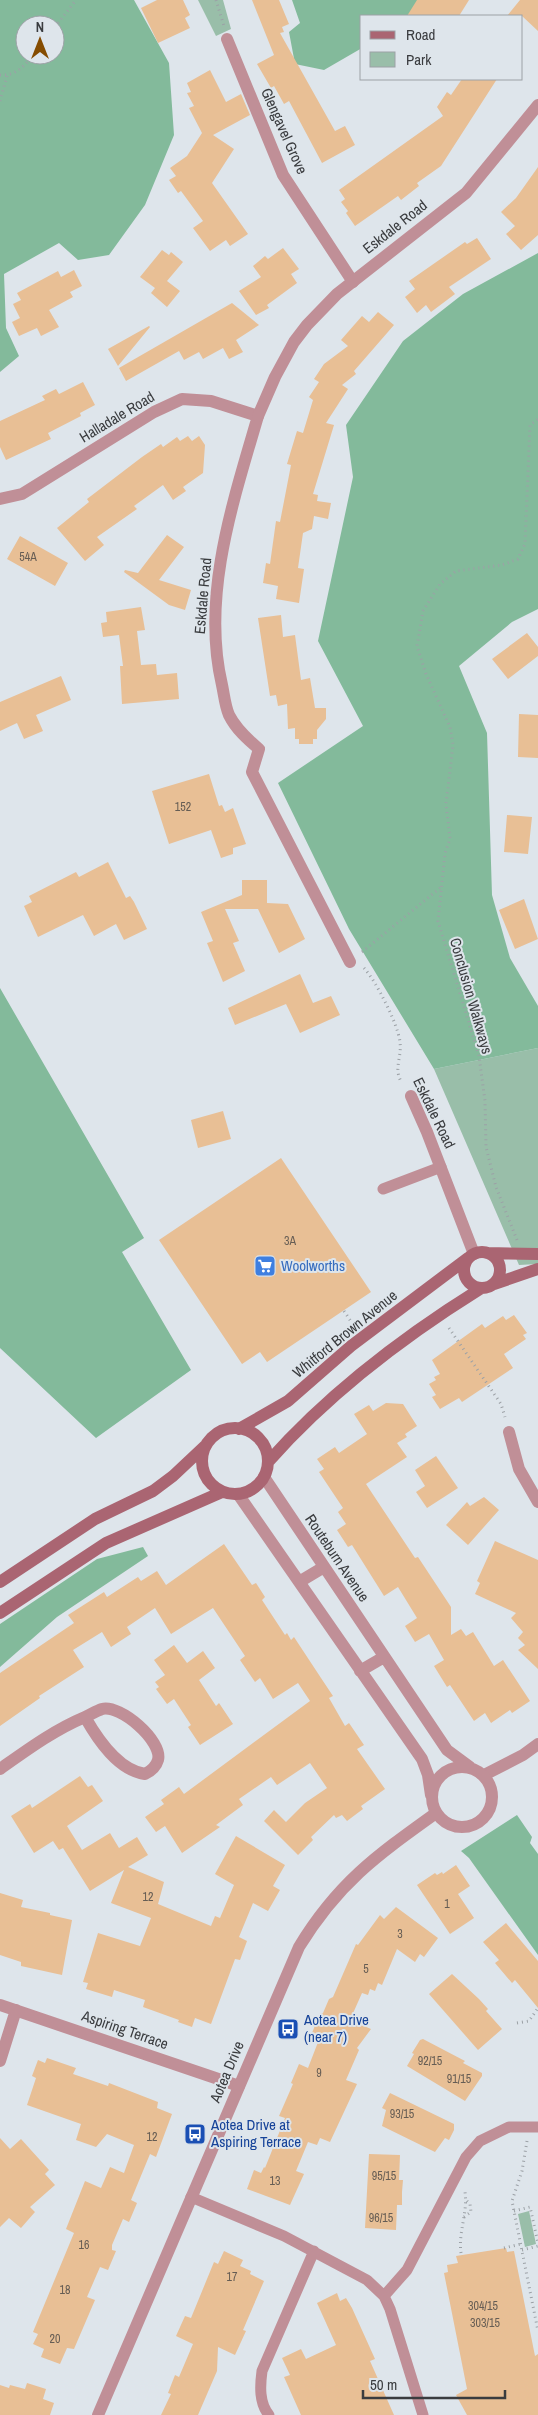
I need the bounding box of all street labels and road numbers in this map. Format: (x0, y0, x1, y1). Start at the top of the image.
street label: Glengavel Grove (256, 84, 313, 177)
street label: Eskdale Road (358, 195, 431, 258)
street label: Halladale Road (75, 386, 158, 447)
street label: Eskdale Road (189, 557, 216, 635)
street label: Conclusion Walkways (445, 935, 498, 1056)
street label: Eskdale Road (408, 1074, 461, 1152)
street label: Whitford Brown Avenue (288, 1285, 402, 1382)
street label: Routeburn Avenue (300, 1510, 375, 1606)
street label: Aspiring Terrace (78, 2005, 171, 2054)
street label: Aotea Drive (204, 2038, 249, 2107)

